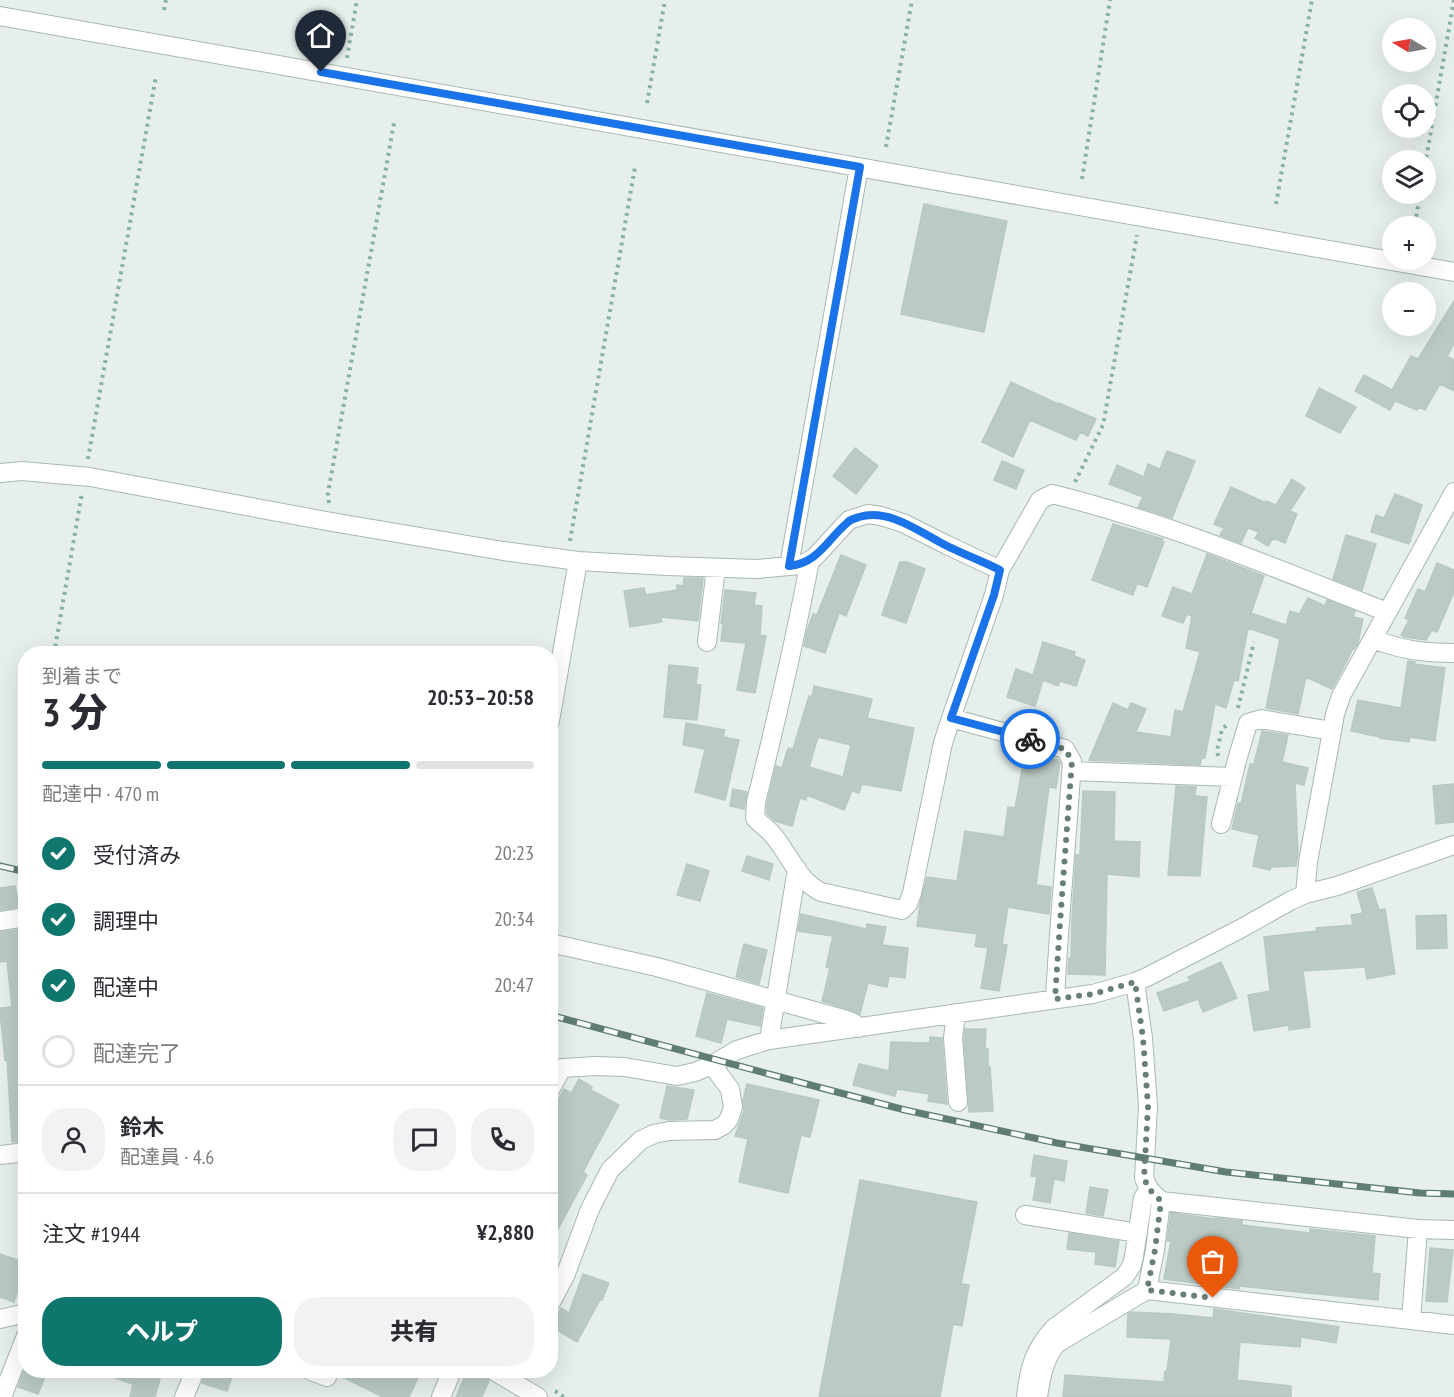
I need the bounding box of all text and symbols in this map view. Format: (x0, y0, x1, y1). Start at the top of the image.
pin (295, 10, 346, 72)
north arrow (1382, 18, 1436, 72)
map controls (1382, 18, 1436, 336)
icon: home (304, 19, 337, 52)
button: locate (1382, 84, 1436, 138)
button: layers (1382, 150, 1436, 204)
button: + (1382, 216, 1436, 270)
button: − (1382, 282, 1436, 336)
text: 到着まで (42, 663, 122, 689)
text: 20:53–20:58 (427, 683, 534, 711)
text: 3 分 (42, 686, 108, 737)
courier (1000, 709, 1060, 769)
icon: bike (1014, 723, 1047, 756)
text: 配達中 · 470 m (42, 781, 159, 807)
icon: check (42, 837, 75, 870)
text: 20:23 (494, 840, 534, 866)
text: 受付済み (93, 841, 181, 869)
icon: check (42, 903, 75, 936)
text: 20:34 (494, 906, 534, 932)
text: 調理中 (93, 907, 159, 935)
icon: check (42, 969, 75, 1002)
text: 20:47 (494, 972, 534, 998)
text: 配達中 (93, 973, 159, 1001)
text: 配達完了 (93, 1039, 181, 1067)
button: person (42, 1108, 105, 1171)
button: chat (393, 1108, 456, 1171)
button: phone (471, 1108, 534, 1171)
text: 鈴木 (120, 1113, 164, 1141)
text: 配達員 · 4.6 (120, 1144, 214, 1170)
text: ¥2,880 (477, 1218, 534, 1246)
text: 注文 #1944 (42, 1220, 140, 1248)
pin (1187, 1236, 1238, 1298)
icon: bag (1196, 1245, 1229, 1278)
button: ヘルプ (42, 1297, 282, 1366)
button: 共有 (294, 1297, 534, 1366)

